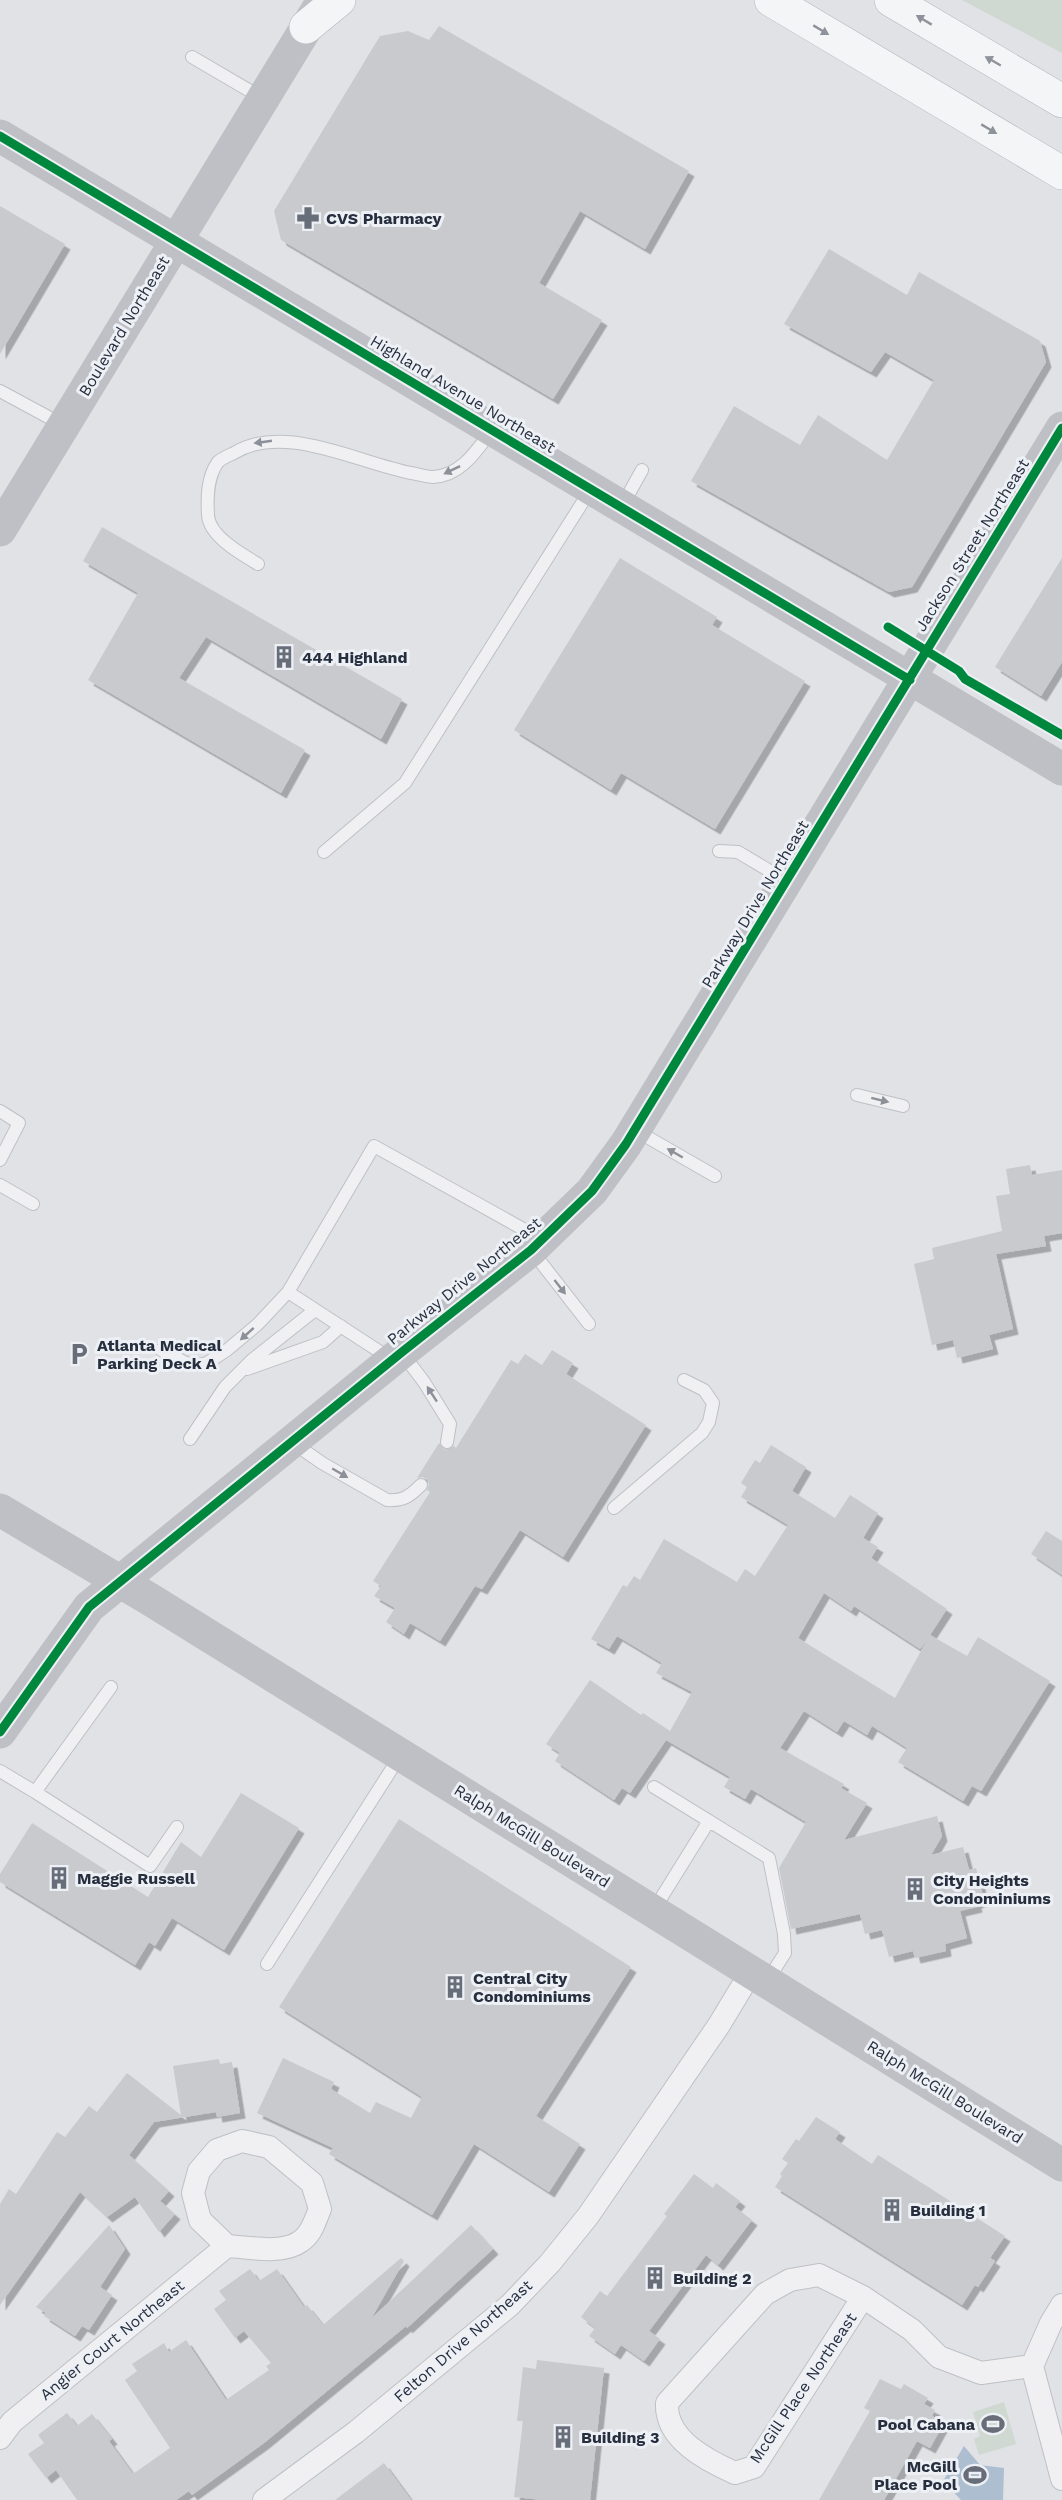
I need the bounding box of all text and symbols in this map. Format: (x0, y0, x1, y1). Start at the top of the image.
one-way arrow (916, 14, 932, 25)
one-way arrow (813, 24, 829, 35)
one-way arrow (984, 56, 1001, 66)
one-way arrow (981, 124, 997, 135)
pharmacy icon: CVS Pharmacy (295, 205, 321, 231)
place label: CVS Pharmacy (326, 209, 443, 228)
street label: Boulevard Northeast (75, 252, 174, 399)
street label: Highland Avenue Northeast (367, 331, 559, 457)
one-way arrow (254, 438, 273, 447)
street label: Jackson Street Northeast (911, 455, 1033, 635)
one-way arrow (443, 465, 461, 475)
building icon: 444 Highland (271, 644, 297, 670)
place label: 444 Highland (302, 648, 408, 667)
street label: Parkway Drive Northeast (697, 817, 813, 991)
one-way arrow (870, 1096, 889, 1106)
one-way arrow (666, 1148, 683, 1158)
street label: Parkway Drive Northeast (383, 1213, 545, 1349)
one-way arrow (554, 1279, 566, 1294)
one-way arrow (240, 1327, 255, 1340)
place label: Atlanta Medical Parking Deck A (97, 1336, 223, 1373)
parking icon: Atlanta Medical Parking Deck A (66, 1341, 92, 1367)
one-way arrow (426, 1387, 438, 1403)
one-way arrow (332, 1468, 349, 1478)
street label: Ralph McGill Boulevard (451, 1780, 613, 1892)
building icon: Maggie Russell (46, 1865, 72, 1891)
place label: Maggie Russell (77, 1869, 196, 1888)
place label: City Heights Condominiums (933, 1871, 1051, 1908)
building icon: City Heights Condominiums (902, 1876, 928, 1902)
place label: Central City Condominiums (473, 1969, 591, 2006)
building icon: Central City Condominiums (442, 1974, 468, 2000)
street label: Ralph McGill Boulevard (864, 2036, 1026, 2148)
building icon: Building 1 (879, 2197, 905, 2223)
place label: Building 1 (910, 2201, 986, 2220)
building icon: Building 2 (642, 2265, 668, 2291)
place label: Building 2 (673, 2269, 751, 2288)
street label: Angier Court Northeast (36, 2276, 188, 2404)
street label: Felton Drive Northeast (390, 2276, 536, 2406)
street label: McGill Place Northeast (745, 2309, 861, 2467)
sports icon: Pool Cabana (980, 2411, 1006, 2437)
place label: Pool Cabana (877, 2415, 976, 2434)
building icon: Building 3 (550, 2424, 576, 2450)
place label: Building 3 (581, 2428, 659, 2447)
place label: McGill Place Pool (874, 2457, 958, 2494)
sports icon: McGill Place Pool (962, 2462, 988, 2488)

